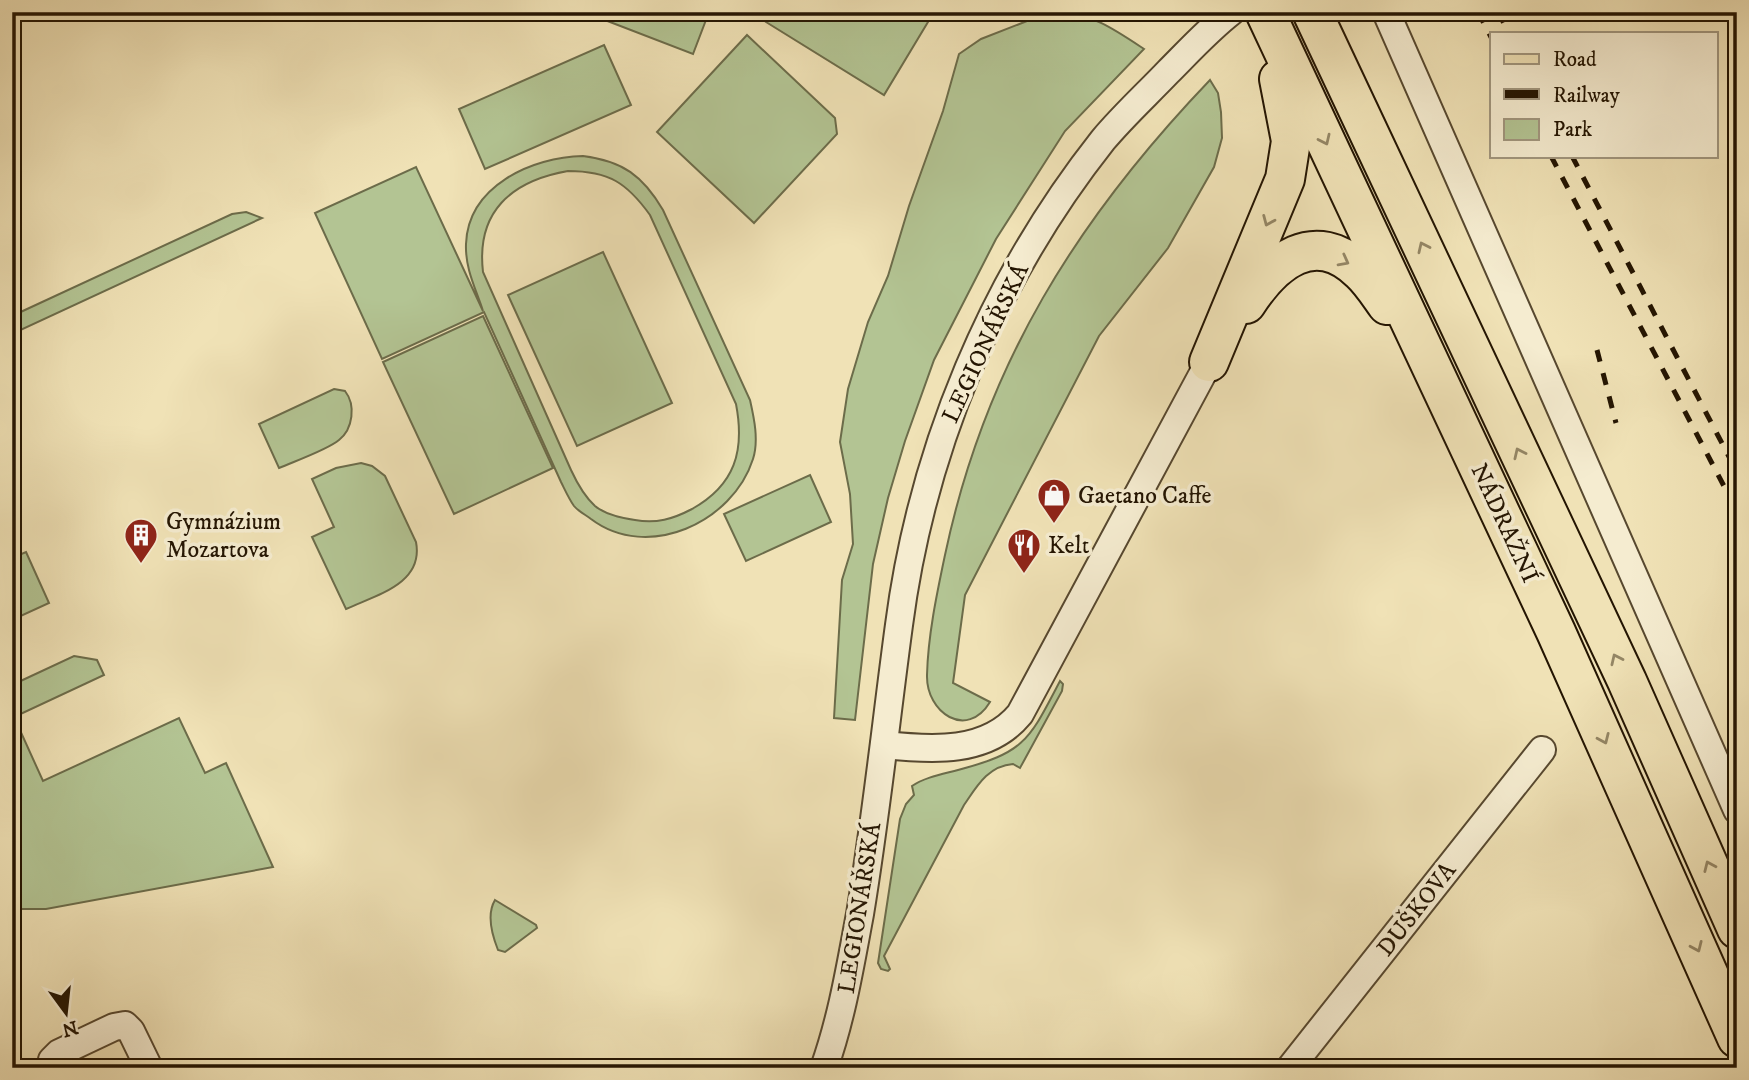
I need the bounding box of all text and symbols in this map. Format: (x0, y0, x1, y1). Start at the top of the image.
legend (1490, 32, 1718, 158)
text: Road (1553, 47, 1597, 73)
text: Railway (1553, 83, 1621, 109)
text: Park (1553, 117, 1593, 143)
one-way arrow (1317, 133, 1331, 146)
one-way arrow (1263, 214, 1277, 226)
one-way arrow (1417, 242, 1431, 254)
one-way arrow (1337, 253, 1349, 266)
street label: LEGIONÁŘSKÁ (935, 258, 1036, 428)
one-way arrow (1514, 448, 1528, 460)
street label: NÁDRAŽNÍ (1463, 459, 1546, 589)
shop icon: Gaetano Caffe (1035, 476, 1073, 525)
place label: Gaetano Caffe (1078, 481, 1212, 511)
place label: Gymnázium Mozartova (166, 507, 281, 565)
building icon: Gymnázium Mozartova (122, 516, 160, 565)
restaurant icon: Kelt (1005, 526, 1043, 575)
place label: Kelt (1048, 531, 1090, 561)
one-way arrow (1610, 654, 1624, 666)
one-way arrow (1596, 732, 1610, 744)
street label: LEGIONÁŘSKÁ (831, 820, 888, 996)
street label: DUŠKOVA (1370, 855, 1463, 963)
one-way arrow (1703, 861, 1717, 874)
one-way arrow (1689, 940, 1703, 952)
north arrow (32, 978, 102, 1048)
text: N (59, 1015, 81, 1041)

